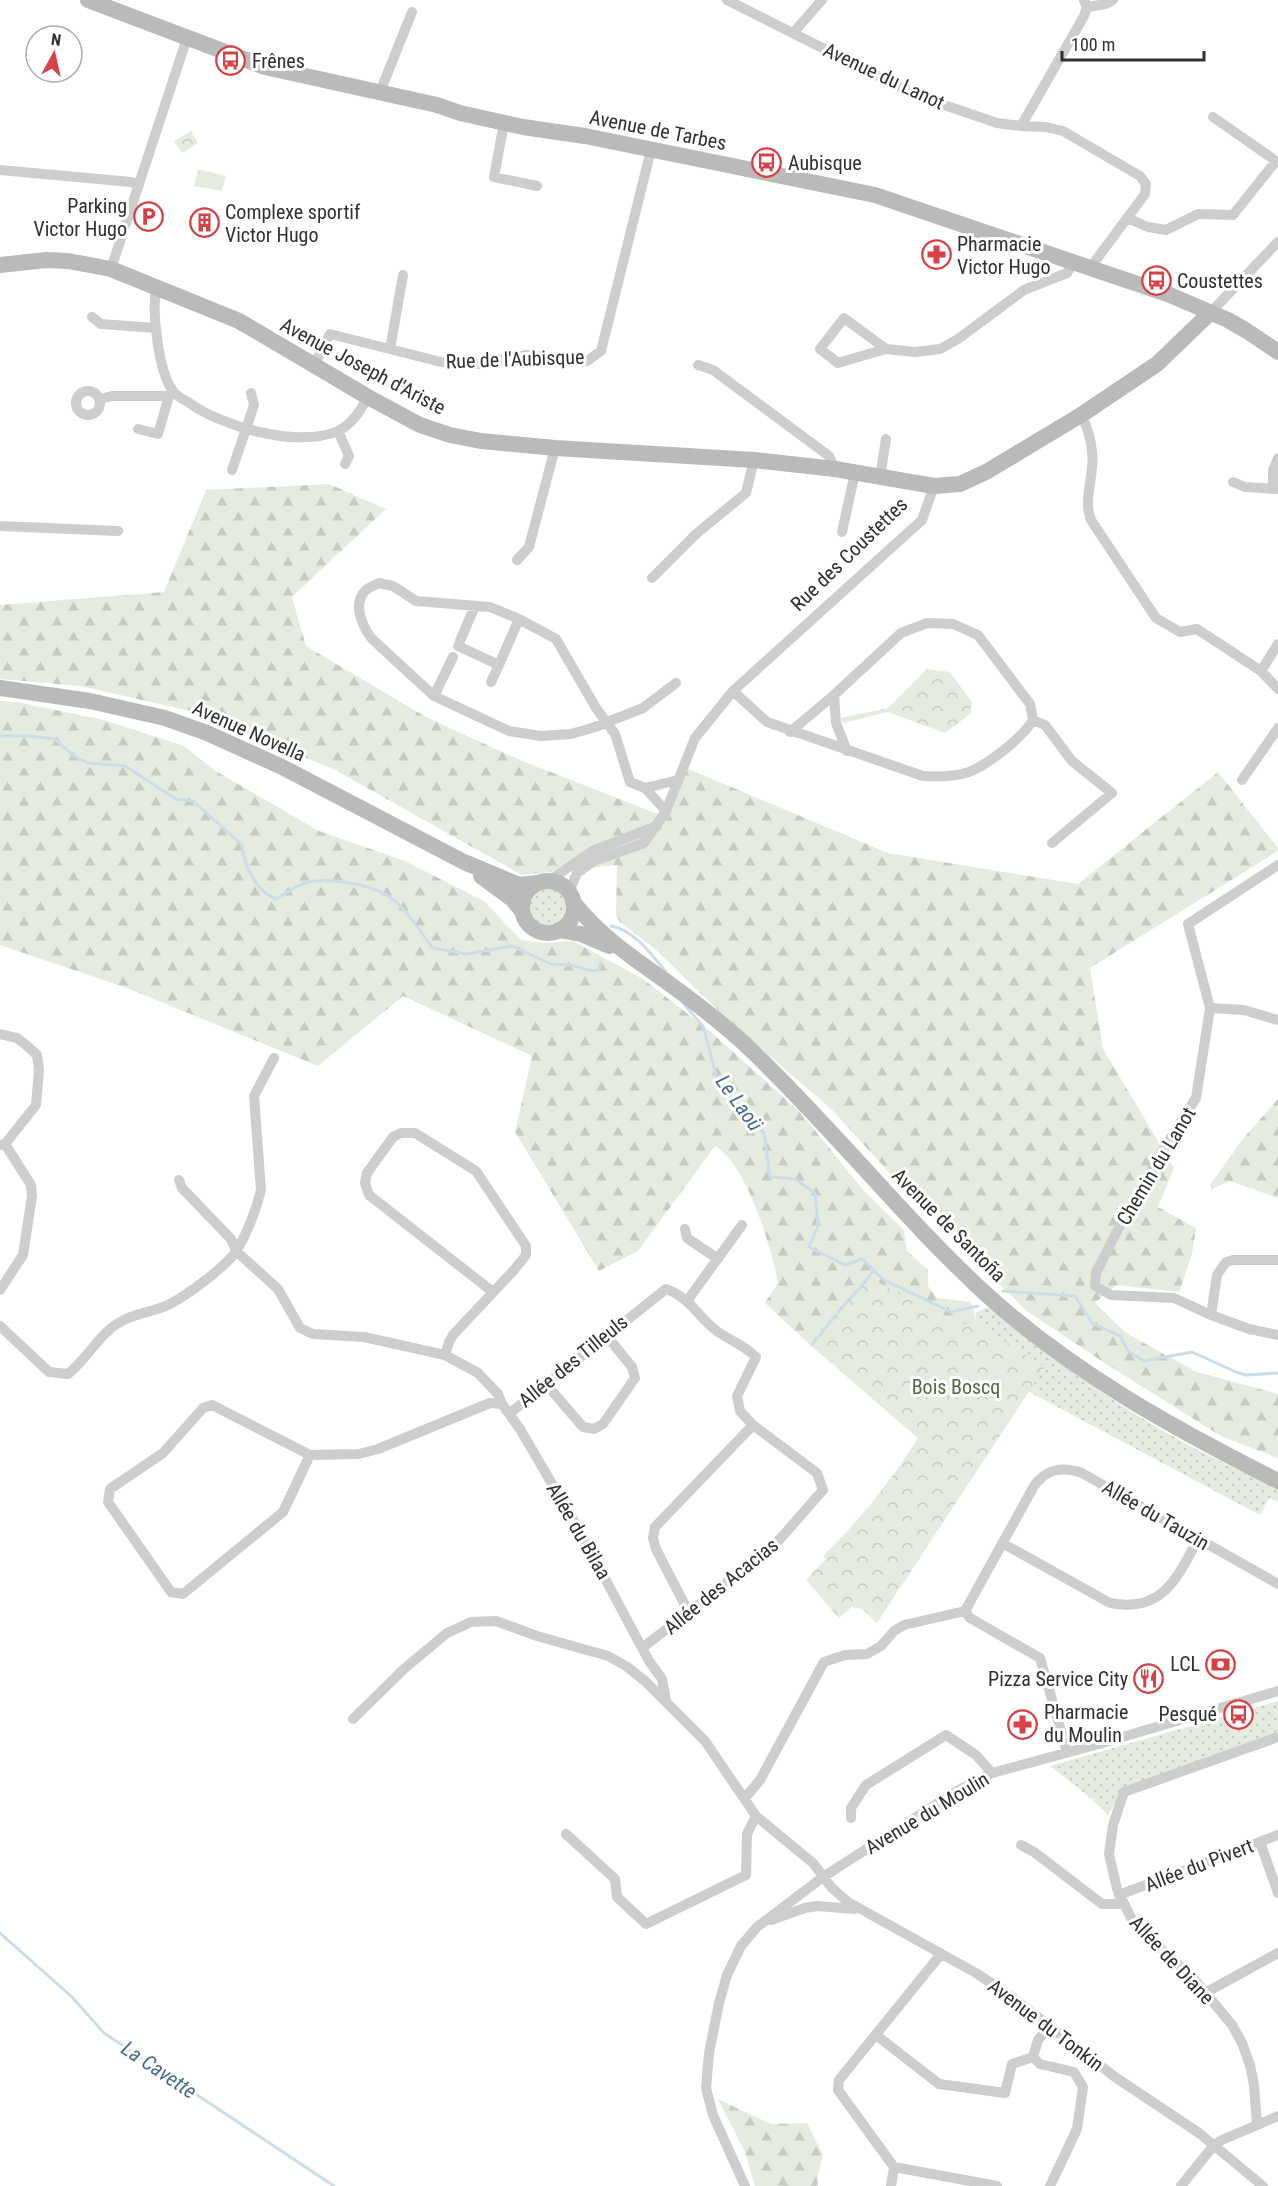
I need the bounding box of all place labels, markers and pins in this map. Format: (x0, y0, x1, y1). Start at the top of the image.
bus stop icon: Frênes (215, 45, 247, 77)
place label: Frênes (252, 49, 305, 73)
bus stop icon: Aubisque (751, 147, 783, 179)
place label: Aubisque (788, 151, 862, 175)
place label: Parking Victor Hugo (34, 194, 127, 241)
place label: Complexe sportif Victor Hugo (225, 200, 361, 247)
parking icon: Parking Victor Hugo (132, 201, 164, 233)
building icon: Complexe sportif Victor Hugo (188, 207, 220, 239)
place label: Pharmacie Victor Hugo (957, 232, 1050, 279)
pharmacy icon: Pharmacie Victor Hugo (920, 239, 952, 271)
bus stop icon: Coustettes (1140, 265, 1172, 297)
place label: Coustettes (1177, 269, 1263, 293)
bank icon: LCL (1205, 1648, 1237, 1680)
place label: LCL (1170, 1652, 1200, 1676)
restaurant icon: Pizza Service City (1133, 1663, 1165, 1695)
place label: Pizza Service City (988, 1667, 1128, 1691)
bus stop icon: Pesqué (1222, 1698, 1254, 1730)
place label: Pharmacie du Moulin (1044, 1700, 1128, 1747)
place label: Pesqué (1158, 1702, 1217, 1726)
pharmacy icon: Pharmacie du Moulin (1007, 1708, 1039, 1740)

